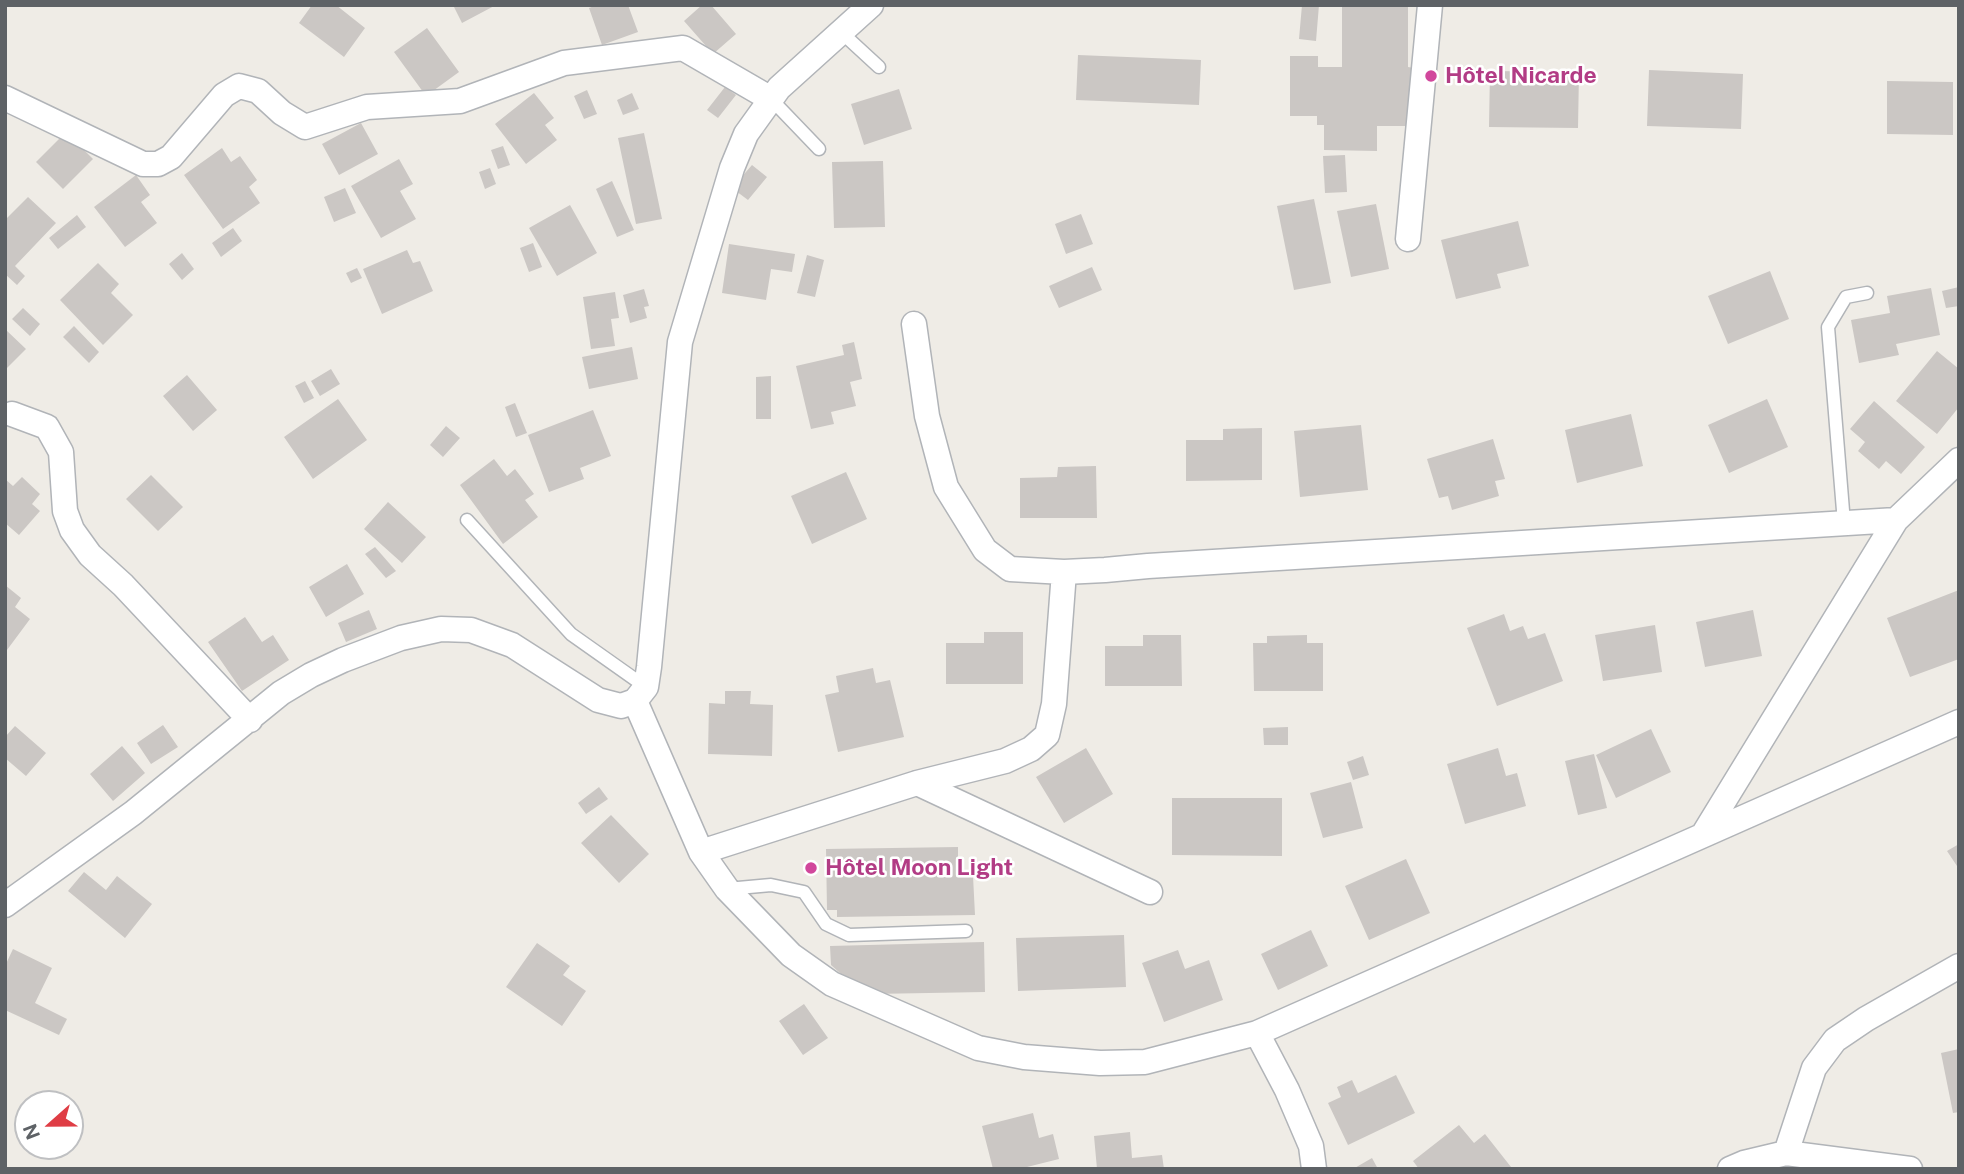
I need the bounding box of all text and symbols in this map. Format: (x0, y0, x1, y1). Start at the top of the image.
place label: Hôtel Nicarde (1445, 62, 1597, 90)
marker: Hôtel Nicarde (1423, 68, 1439, 84)
place label: Hôtel Moon Light (825, 854, 1013, 882)
marker: Hôtel Moon Light (803, 860, 819, 876)
north arrow (14, 1090, 84, 1160)
text: N (18, 1121, 44, 1143)

